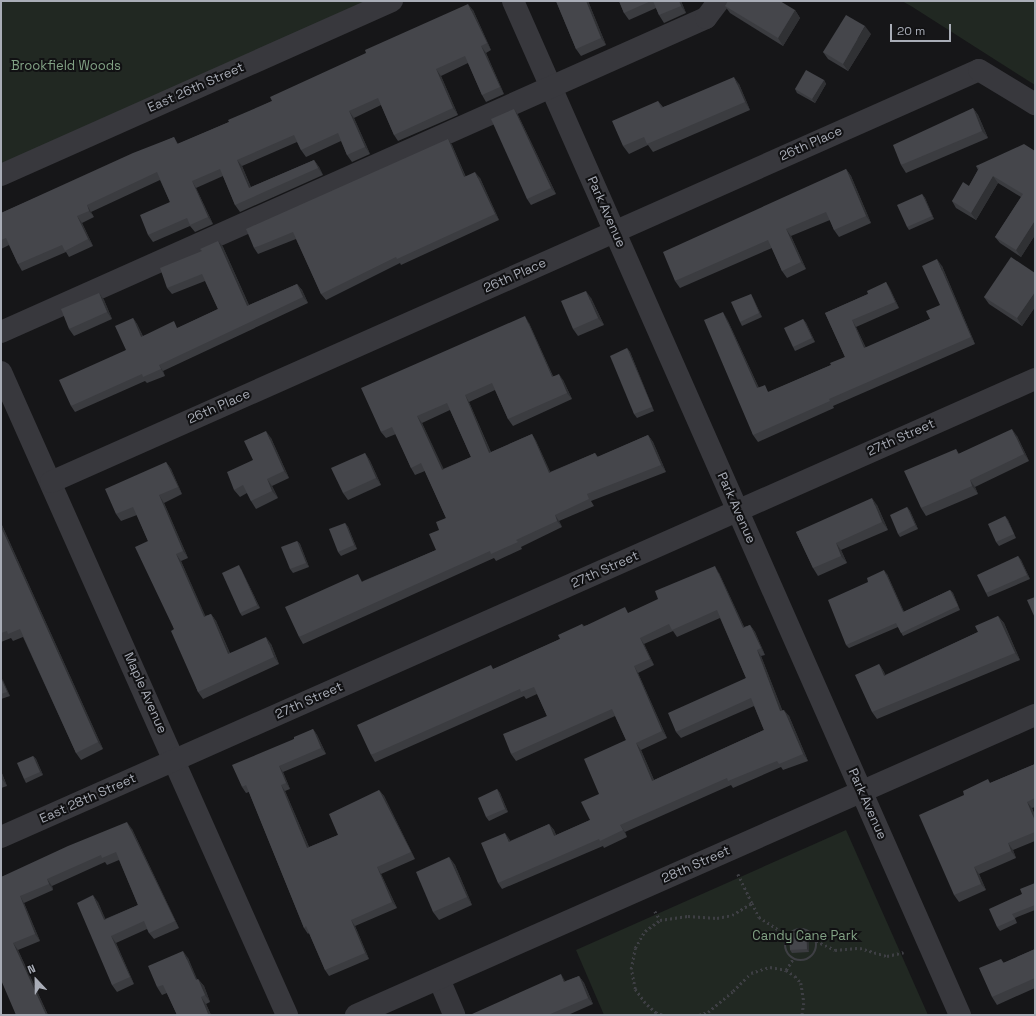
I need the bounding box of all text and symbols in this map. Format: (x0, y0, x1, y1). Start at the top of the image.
scale bar (892, 16, 953, 42)
text: 20 m (897, 23, 925, 39)
park label: Brookfield Woods (11, 58, 121, 74)
street label: East 26th Street (146, 60, 246, 116)
street label: 26th Place (777, 123, 845, 165)
street label: Park Avenue (583, 174, 629, 250)
street label: 26th Place (481, 255, 549, 297)
street label: 26th Place (185, 386, 253, 428)
street label: 27th Street (865, 416, 937, 460)
street label: Park Avenue (713, 470, 759, 546)
street label: 27th Street (569, 548, 641, 592)
street label: Maple Avenue (120, 650, 170, 736)
street label: 27th Street (273, 679, 345, 723)
street label: Park Avenue (844, 766, 890, 842)
street label: East 28th Street (37, 771, 139, 827)
street label: 28th Street (660, 843, 732, 887)
park label: Candy Cane Park (752, 928, 858, 944)
north arrow (16, 960, 56, 1000)
text: N (25, 961, 38, 977)

